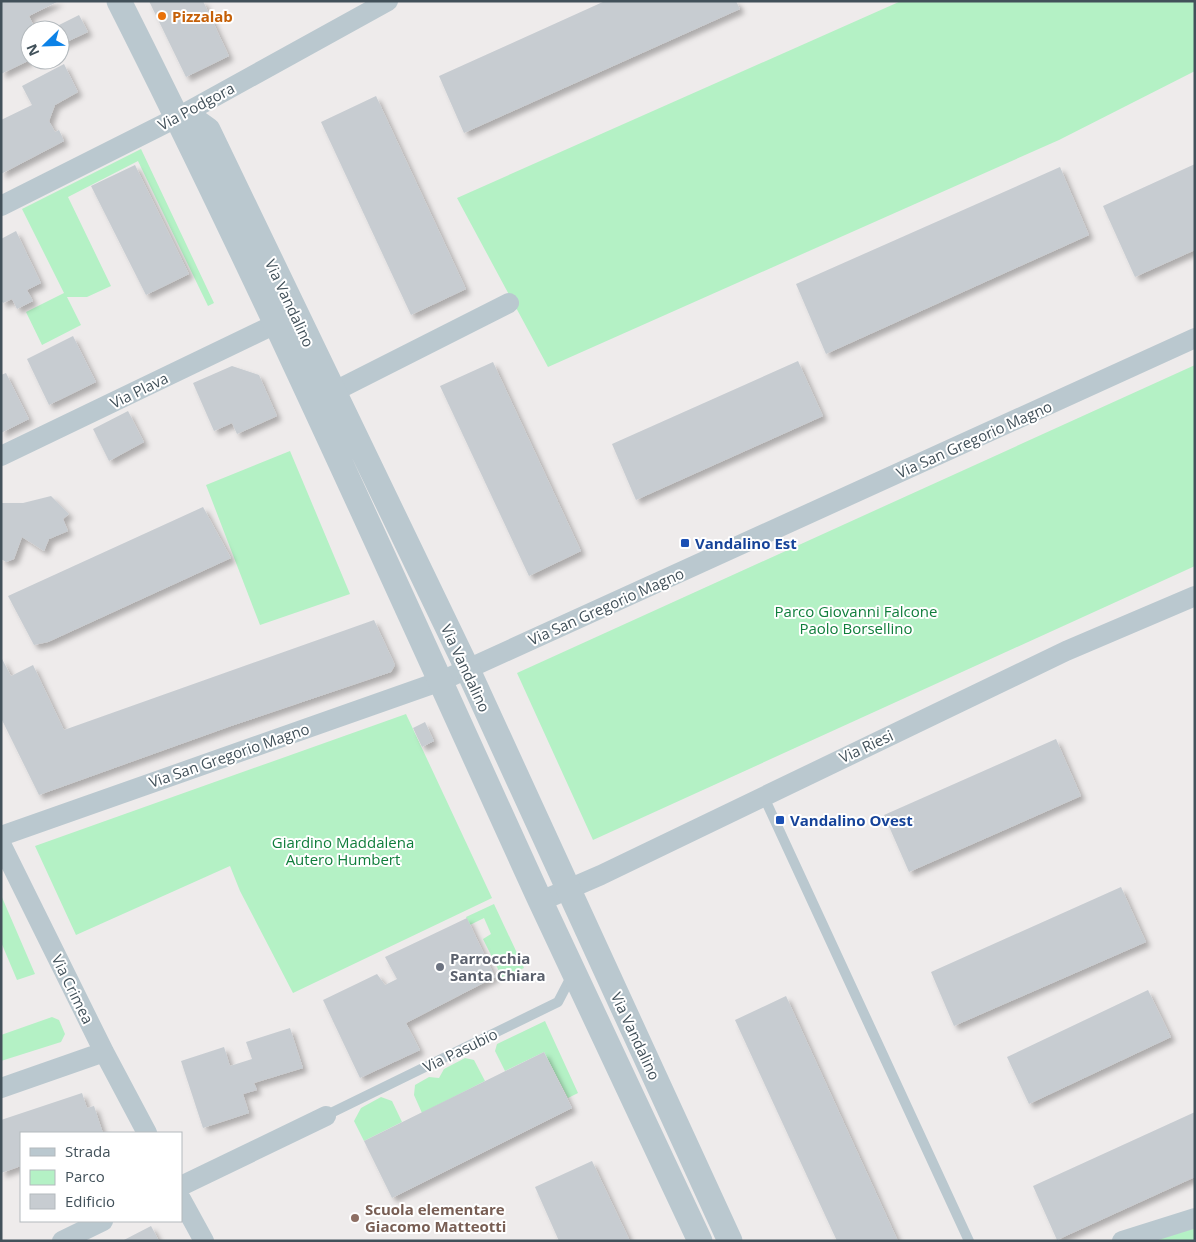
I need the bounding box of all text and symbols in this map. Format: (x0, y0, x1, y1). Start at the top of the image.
place label: Pizzalab (172, 6, 233, 26)
marker: Pizzalab (156, 10, 168, 22)
north arrow (20, 20, 70, 70)
text: N (22, 41, 44, 59)
street label: Via Podgora (154, 77, 238, 135)
street label: Via Vandalino (261, 256, 319, 350)
street label: Via Plava (107, 367, 171, 413)
street label: Via San Gregorio Magno (893, 396, 1055, 482)
place label: Vandalino Est (695, 533, 797, 553)
marker: Vandalino Est (679, 537, 691, 549)
street label: Via San Gregorio Magno (525, 563, 687, 649)
park label: Parco Giovanni Falcone Paolo Borsellino (775, 601, 937, 638)
street label: Via Vandalino (437, 621, 495, 715)
street label: Via San Gregorio Magno (146, 718, 312, 792)
street label: Via Riesi (836, 725, 896, 767)
place label: Vandalino Ovest (790, 810, 913, 830)
marker: Vandalino Ovest (774, 814, 786, 826)
park label: Giardino Maddalena Autero Humbert (272, 832, 414, 869)
place label: Parrocchia Santa Chiara (450, 948, 546, 985)
street label: Via Crimea (48, 951, 98, 1027)
marker: Parrocchia Santa Chiara (434, 961, 446, 973)
street label: Via Vandalino (607, 989, 665, 1083)
street label: Via Pasubio (419, 1023, 501, 1077)
legend (20, 1132, 182, 1222)
text: Strada (65, 1141, 111, 1161)
text: Parco (65, 1166, 105, 1186)
text: Edificio (65, 1191, 115, 1211)
place label: Scuola elementare Giacomo Matteotti (365, 1199, 506, 1236)
marker: Scuola elementare Giacomo Matteotti (349, 1212, 361, 1224)

